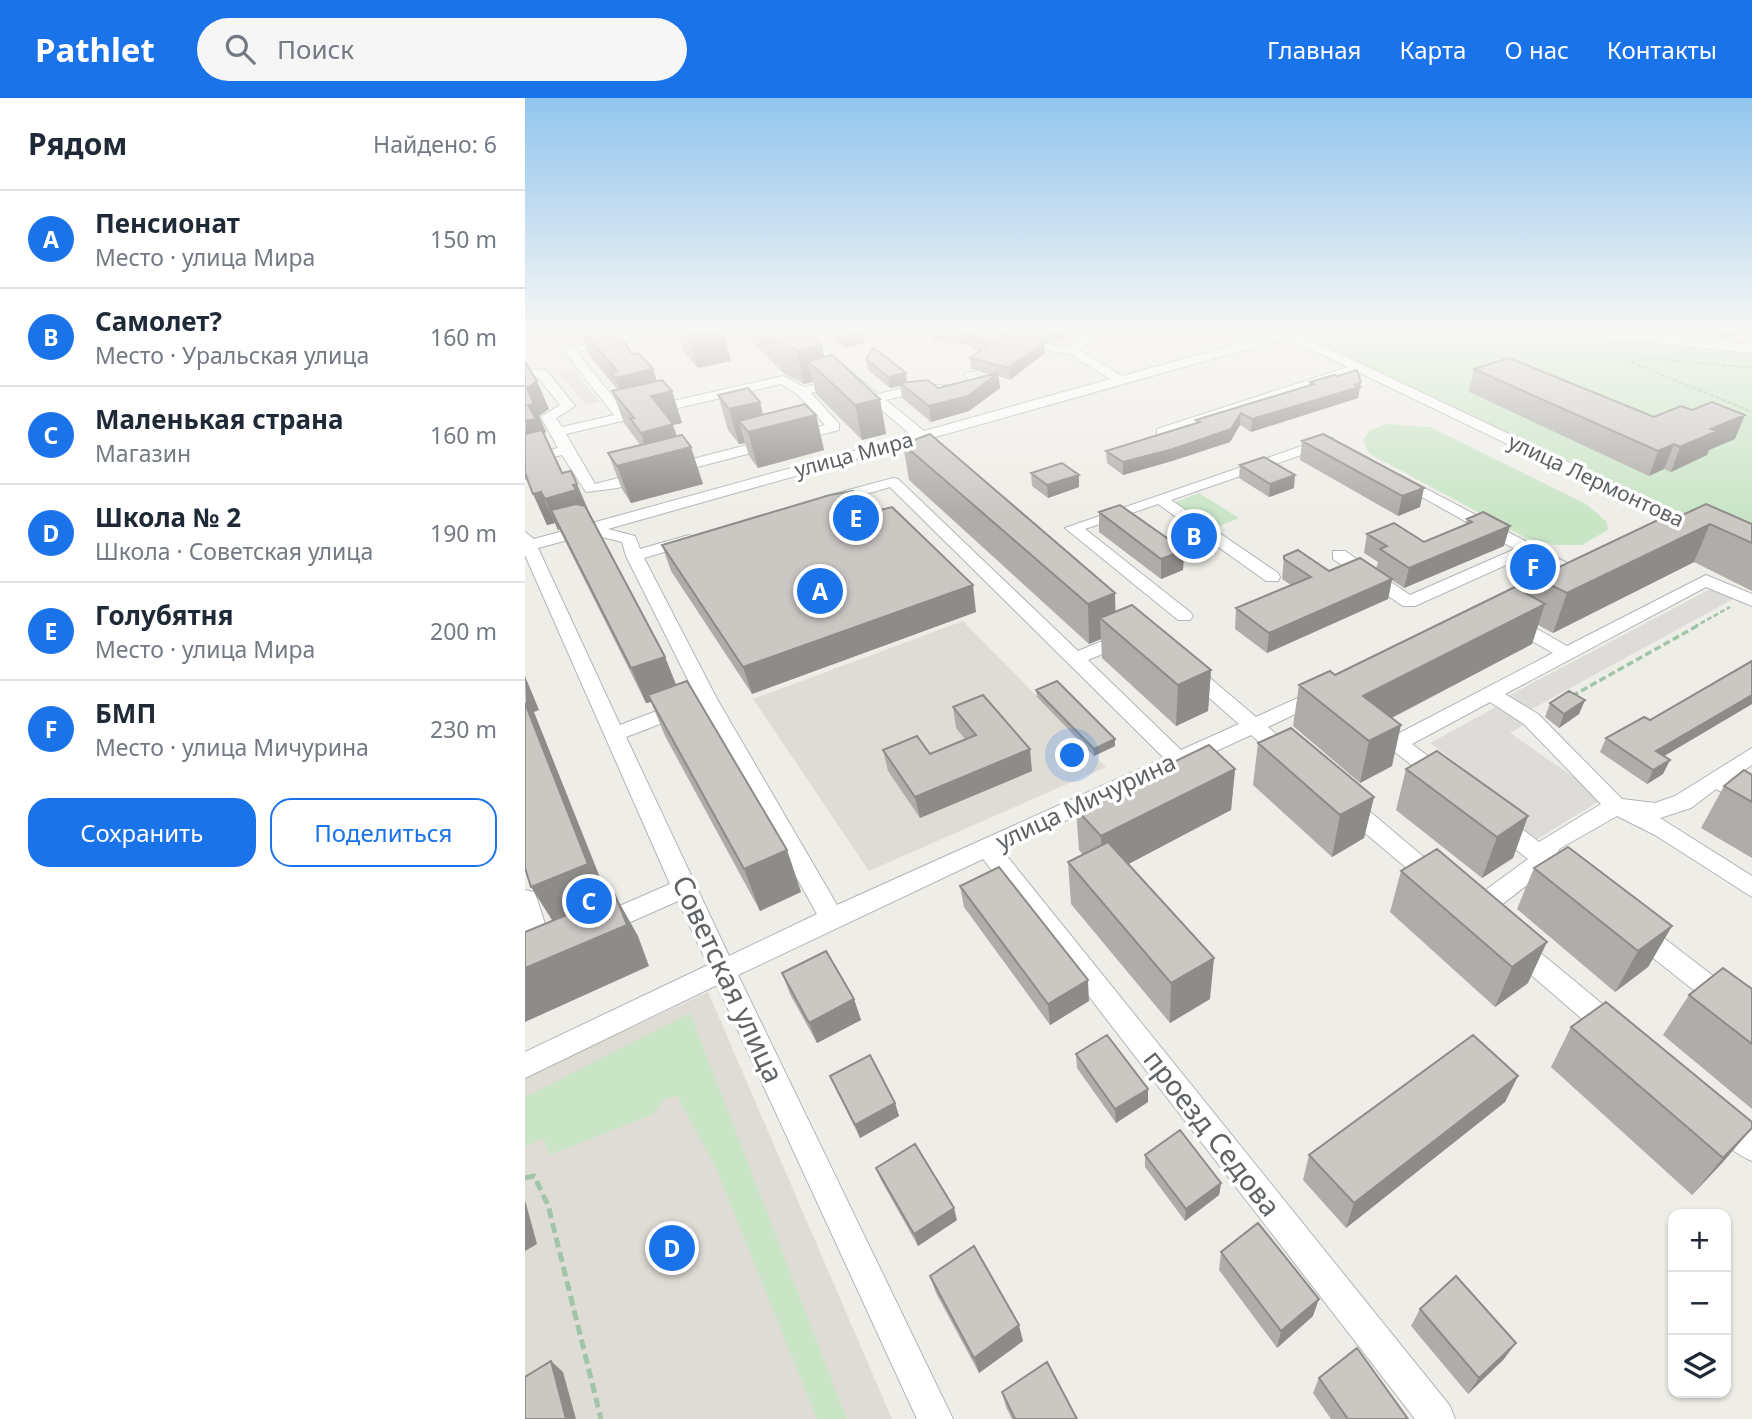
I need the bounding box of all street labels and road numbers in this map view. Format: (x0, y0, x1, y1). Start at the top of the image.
street label: улица Мира (791, 425, 916, 483)
street label: улица Лермонтова (1504, 427, 1689, 533)
street label: улица Мичурина (990, 745, 1181, 857)
street label: Советская улица (664, 869, 794, 1088)
street label: проезд Седова (1136, 1041, 1290, 1224)

